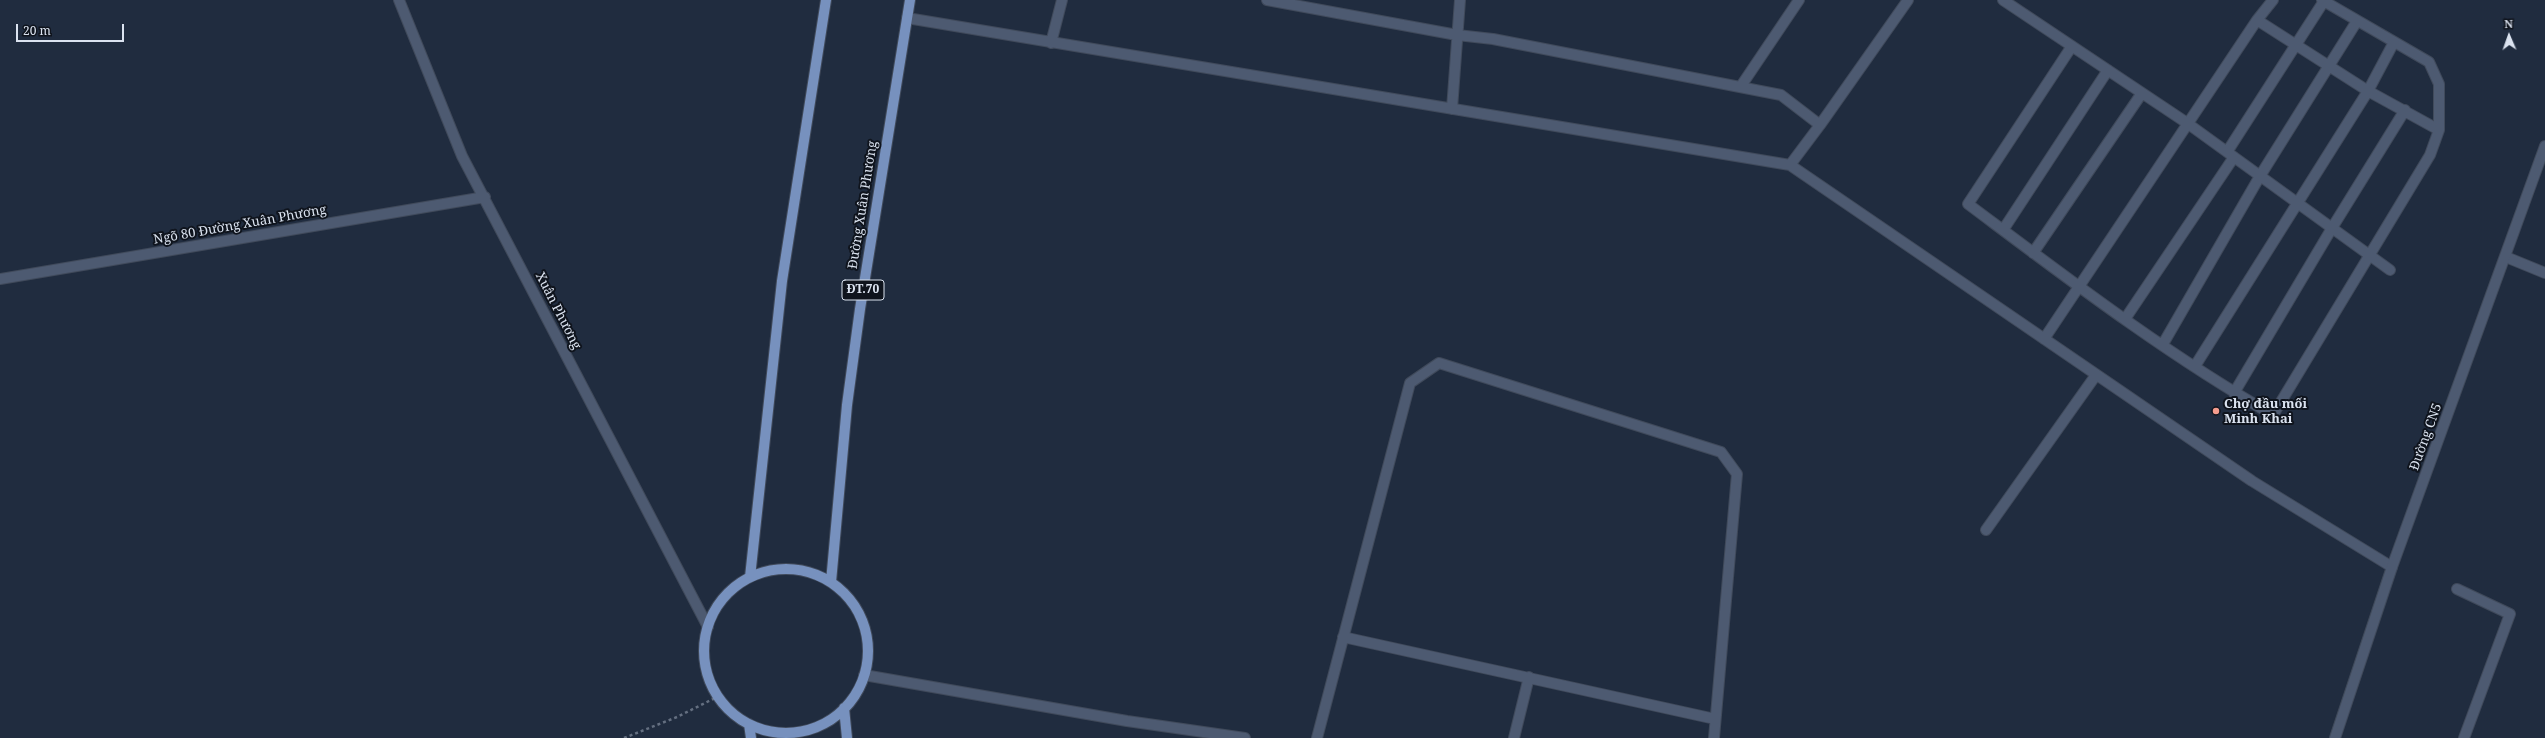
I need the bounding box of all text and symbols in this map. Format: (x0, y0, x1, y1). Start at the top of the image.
scale bar (18, 16, 126, 42)
north arrow (2489, 16, 2529, 56)
text: N (2504, 16, 2513, 31)
text: 20 m (23, 22, 51, 39)
street label: Đường Xuân Phương (845, 140, 881, 270)
street label: Ngõ 80 Đường Xuân Phương (152, 202, 328, 248)
street label: Xuân Phương (532, 270, 584, 352)
road number: ĐT.70 (842, 280, 884, 300)
place label: Chợ đầu mối Minh Khai (2224, 396, 2307, 427)
street label: Đường CN5 (2407, 401, 2445, 473)
marker: Chợ đầu mối Minh Khai (2211, 406, 2221, 416)

